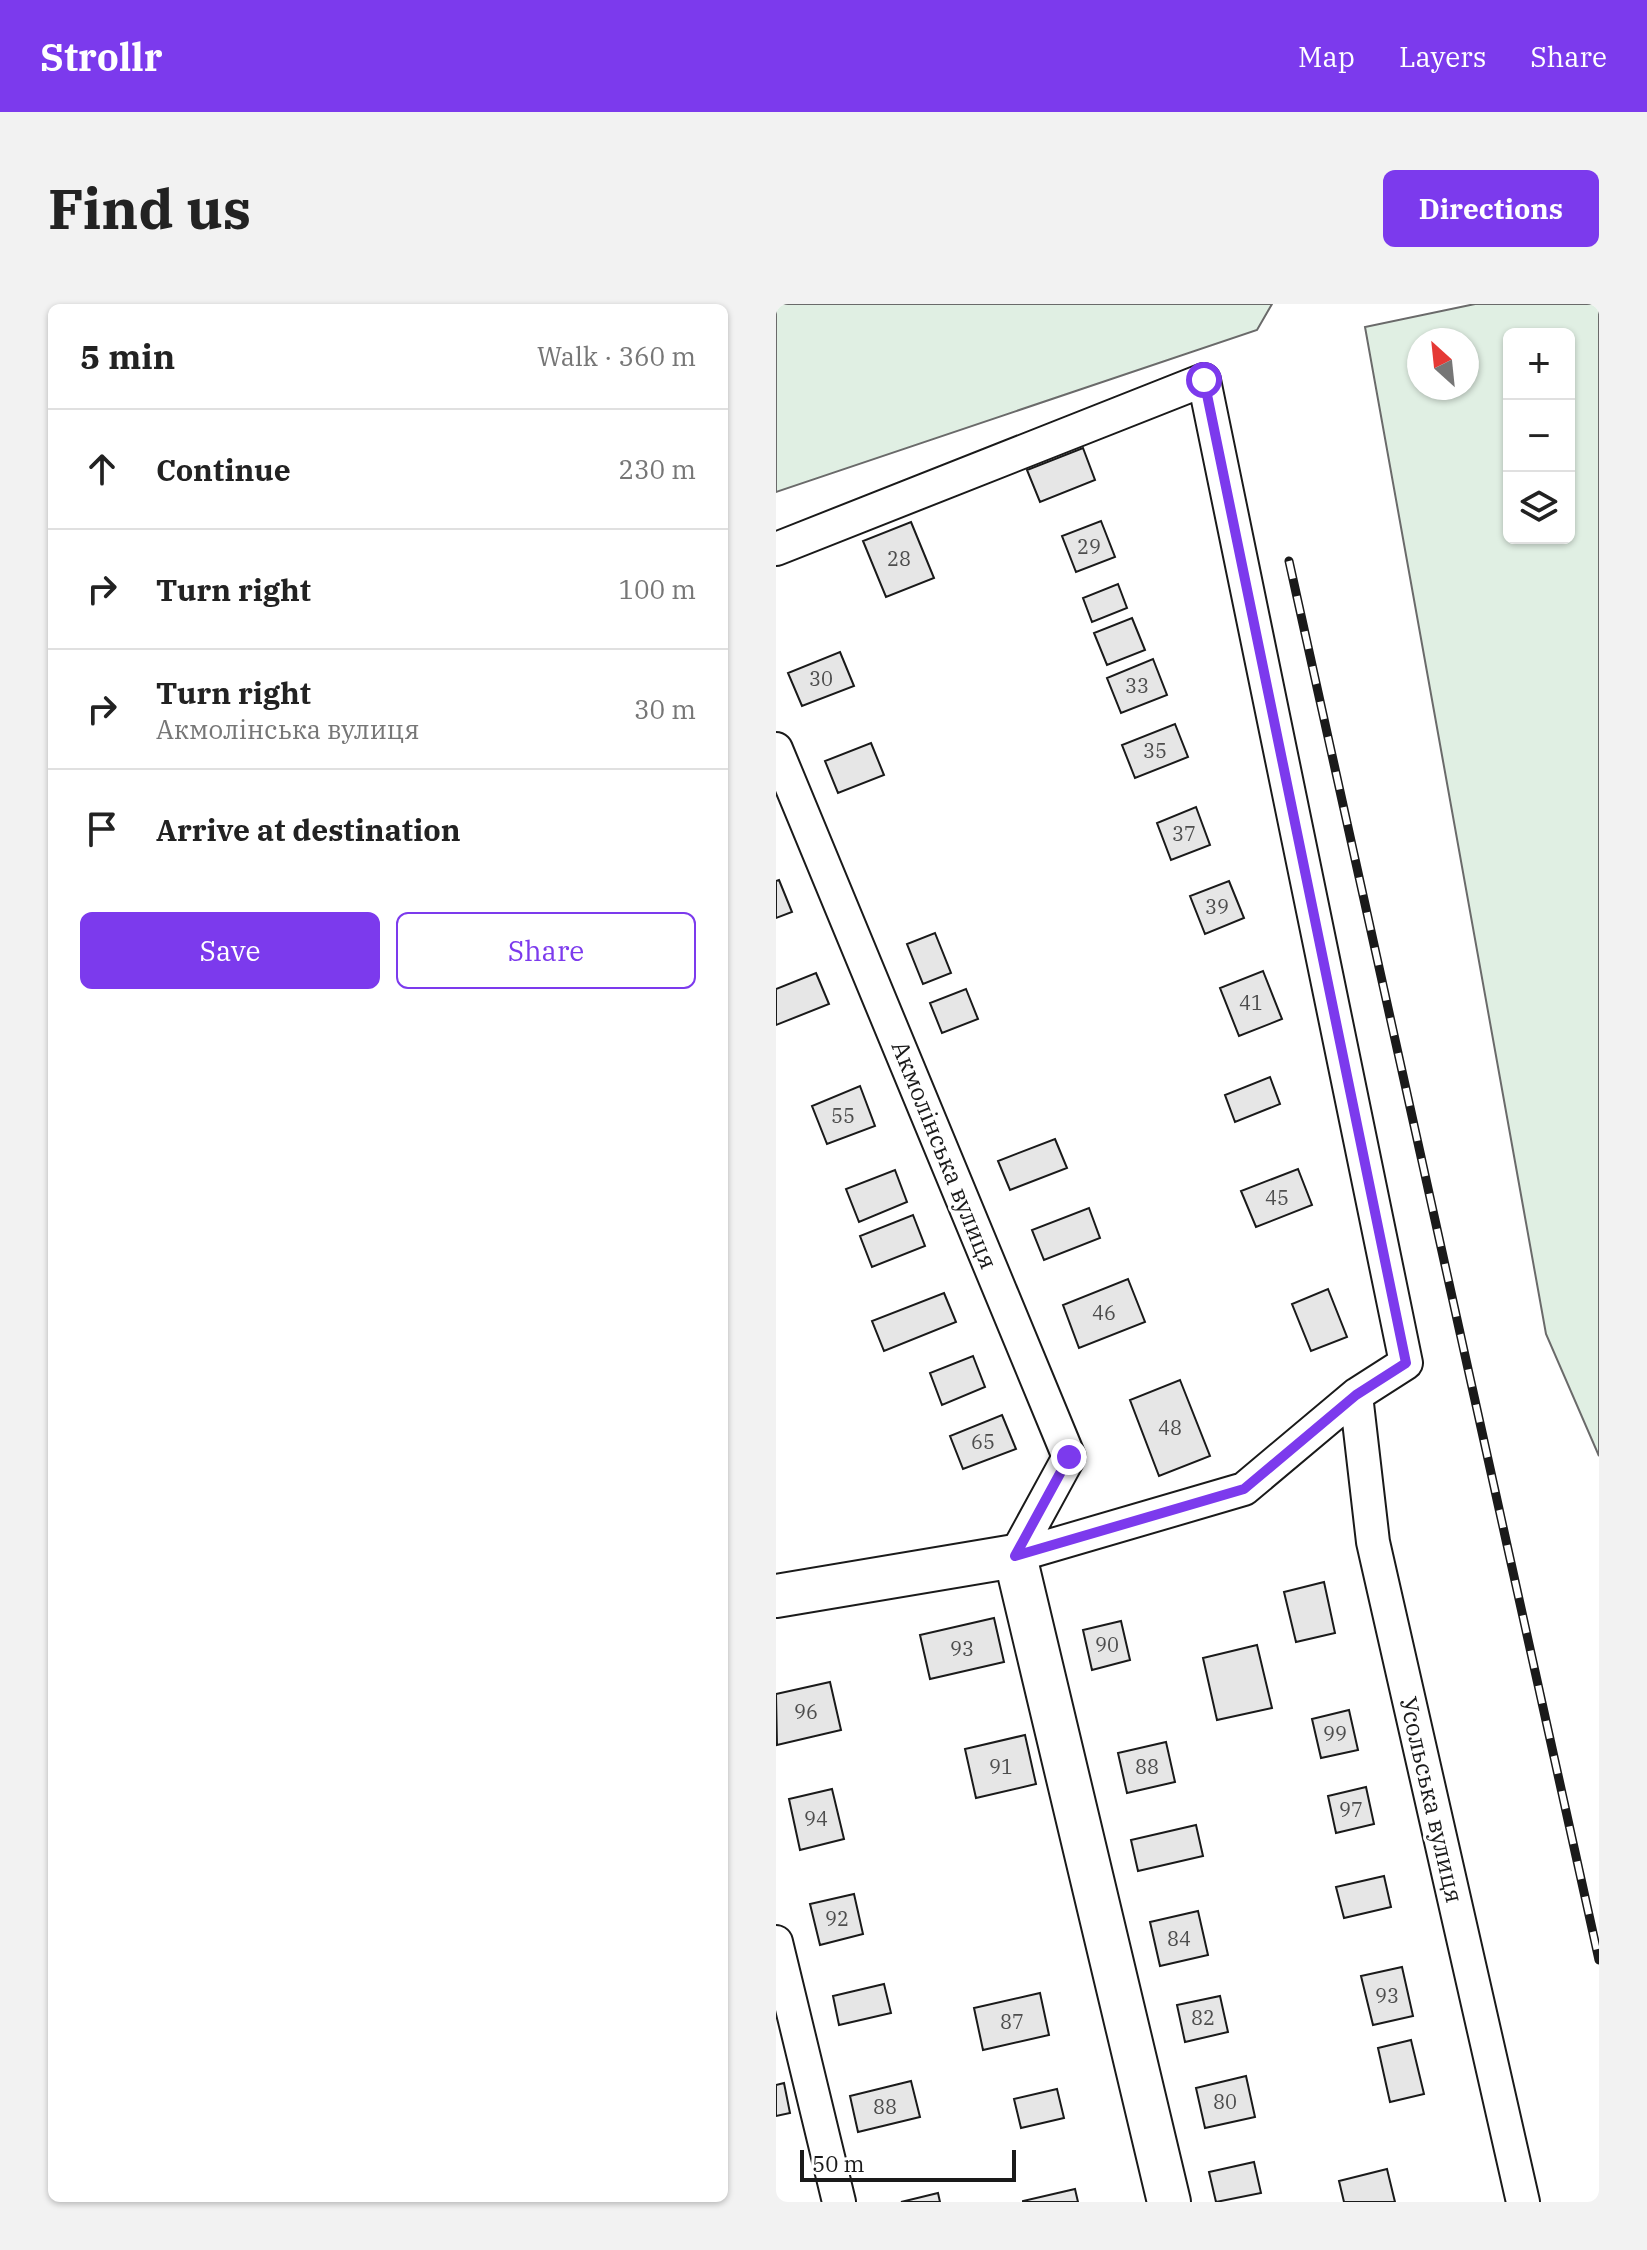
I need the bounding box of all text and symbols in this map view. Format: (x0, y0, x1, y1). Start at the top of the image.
text: Strollr (40, 32, 162, 81)
text: Map (1298, 38, 1355, 75)
text: Layers (1399, 38, 1486, 75)
text: Share (1530, 38, 1607, 75)
button: Directions (1383, 170, 1599, 247)
text: Find us (48, 172, 251, 244)
north arrow (1407, 328, 1479, 400)
map controls (1503, 328, 1575, 544)
button: + (1503, 328, 1575, 400)
text: 5 min (80, 334, 175, 378)
text: Walk · 360 m (537, 339, 696, 373)
route start (1186, 362, 1222, 398)
button: − (1503, 400, 1575, 472)
icon: ahead (80, 447, 124, 491)
text: Continue (156, 450, 291, 489)
text: 230 m (618, 452, 696, 486)
button: layers (1503, 472, 1575, 544)
house number: 29 (1077, 533, 1101, 560)
house number: 28 (887, 545, 911, 572)
icon: right (80, 567, 124, 611)
text: Turn right (156, 570, 311, 609)
text: 100 m (618, 572, 696, 606)
house number: 30 (809, 665, 833, 692)
house number: 33 (1125, 672, 1149, 699)
text: Turn right (156, 673, 311, 712)
icon: right (80, 687, 124, 731)
text: 30 m (634, 692, 696, 726)
text: Акмолiнська вулиця (156, 712, 419, 746)
house number: 35 (1143, 737, 1167, 764)
icon: arrive (80, 807, 124, 851)
text: Arrive at destination (156, 810, 461, 849)
house number: 37 (1172, 820, 1196, 847)
house number: 39 (1205, 893, 1229, 920)
button: Save (80, 912, 380, 989)
button: Share (396, 912, 696, 989)
house number: 41 (1239, 989, 1263, 1016)
street label: Акмолiнська вулиця (885, 1036, 1005, 1273)
house number: 55 (831, 1102, 855, 1129)
house number: 45 (1265, 1184, 1289, 1211)
house number: 46 (1092, 1299, 1116, 1326)
house number: 48 (1158, 1414, 1182, 1441)
house number: 65 (971, 1428, 995, 1455)
route end (1051, 1439, 1087, 1475)
house number: 90 (1095, 1631, 1119, 1658)
house number: 93 (950, 1635, 974, 1662)
street label: Усольська вулиця (1393, 1694, 1471, 1906)
house number: 96 (794, 1698, 818, 1725)
house number: 99 (1323, 1720, 1347, 1747)
house number: 91 (989, 1753, 1013, 1780)
house number: 88 (1135, 1753, 1159, 1780)
house number: 97 (1339, 1796, 1363, 1823)
house number: 94 (804, 1805, 828, 1832)
house number: 92 (825, 1905, 849, 1932)
house number: 84 (1167, 1925, 1191, 1952)
house number: 93 (1375, 1982, 1399, 2009)
house number: 82 (1191, 2004, 1215, 2031)
house number: 87 (1000, 2008, 1024, 2035)
house number: 80 (1213, 2088, 1237, 2115)
house number: 88 (873, 2093, 897, 2120)
scale bar (800, 2146, 1016, 2182)
text: 50 m (812, 2149, 864, 2178)

